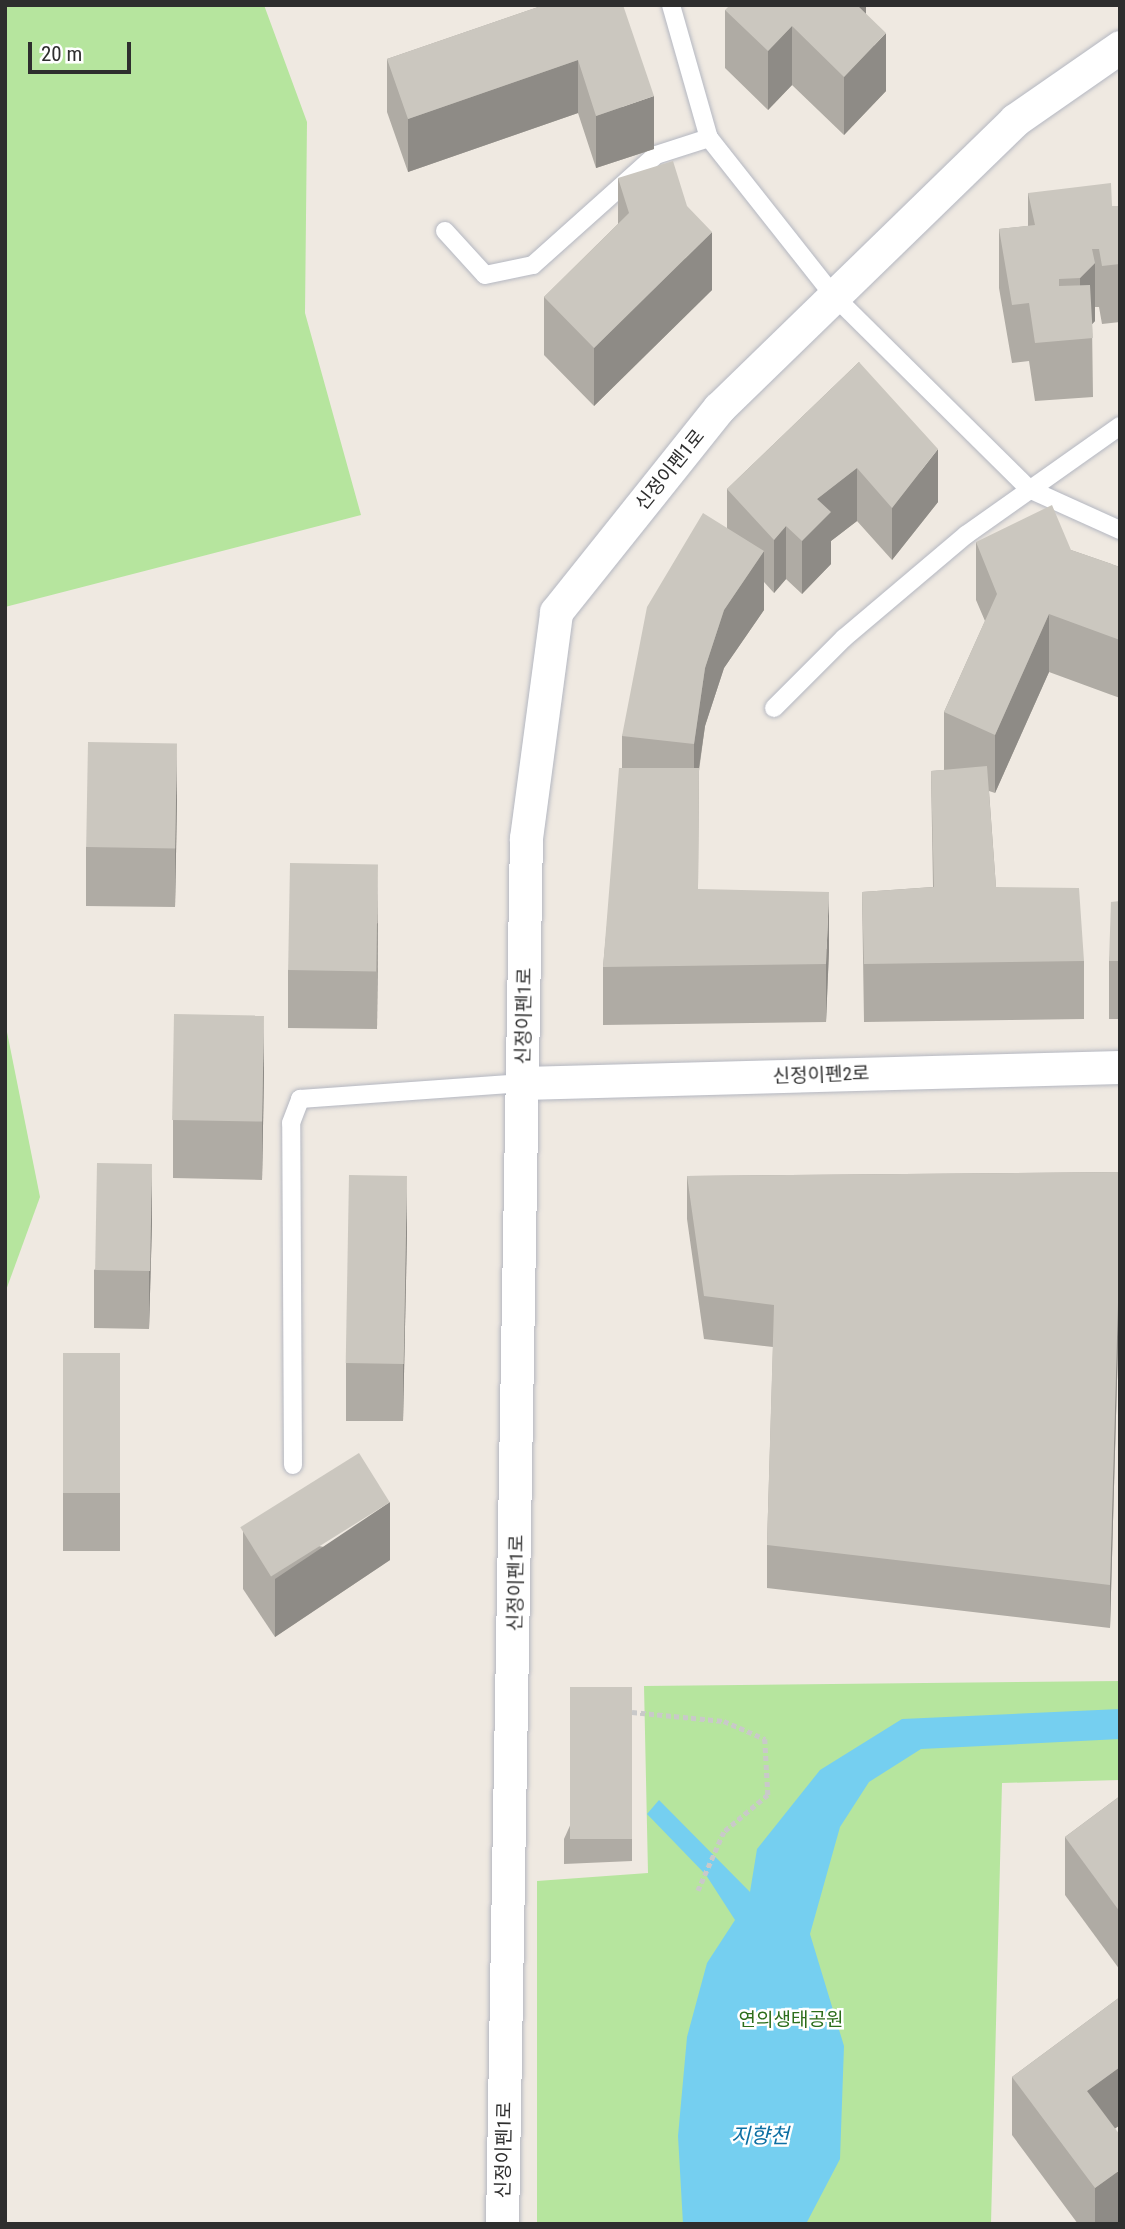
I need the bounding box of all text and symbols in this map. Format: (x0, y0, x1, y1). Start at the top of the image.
scale bar (32, 28, 135, 72)
text: 20 m (41, 42, 82, 66)
street label: 신정이펜1로 (631, 425, 709, 515)
street label: 신정이펜1로 (512, 967, 536, 1065)
street label: 신정이펜2로 (772, 1062, 870, 1088)
street label: 신정이펜1로 (504, 1534, 528, 1632)
park label: 연의생태공원 (739, 2009, 843, 2031)
street label: 신정이펜1로 (492, 2101, 516, 2199)
water label: 지향천 (731, 2123, 789, 2149)

